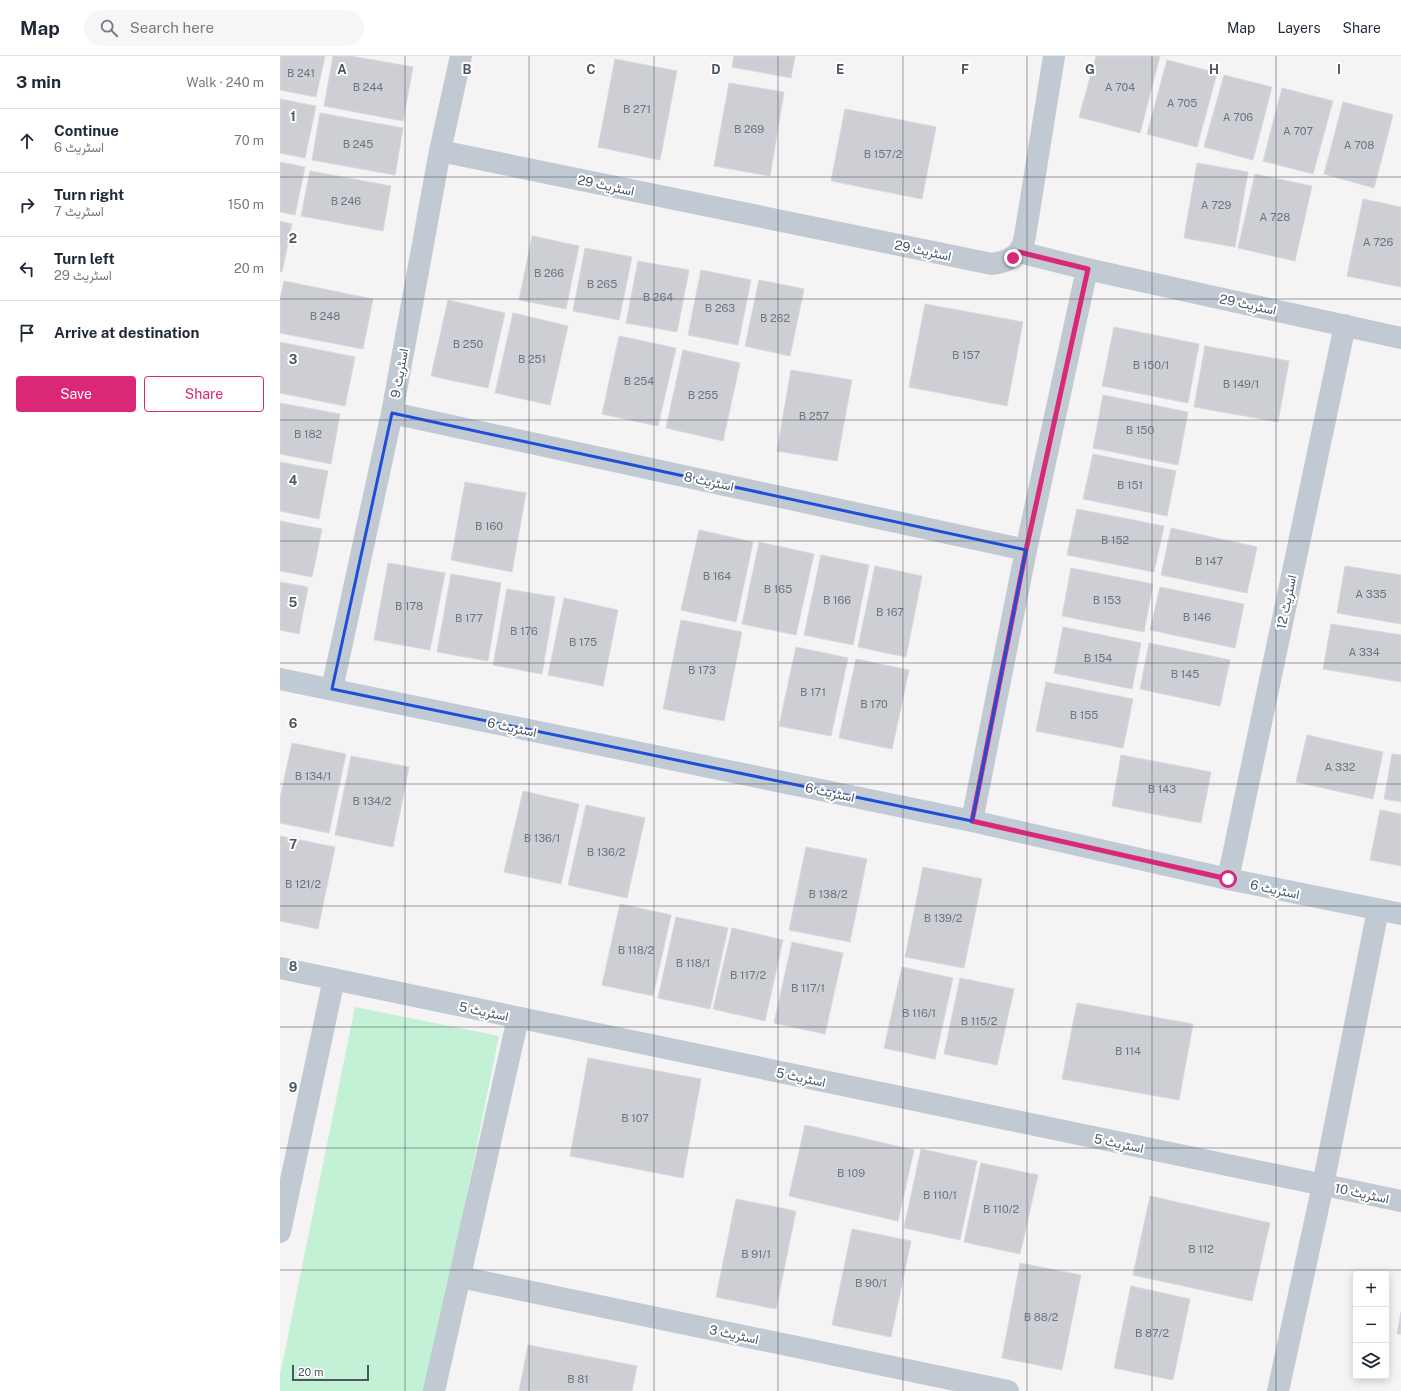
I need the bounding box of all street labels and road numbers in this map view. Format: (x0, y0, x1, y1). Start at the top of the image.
street label: اسٹریٹ 29 (576, 172, 636, 200)
street label: اسٹریٹ 29 (893, 237, 953, 265)
street label: اسٹریٹ 29 (1218, 291, 1278, 319)
street label: اسٹریٹ 9 (388, 347, 412, 399)
street label: اسٹریٹ 8 (682, 469, 735, 495)
street label: اسٹریٹ 12 (1273, 574, 1301, 631)
street label: اسٹریٹ 6 (486, 715, 538, 741)
street label: اسٹریٹ 6 (804, 780, 856, 806)
street label: اسٹریٹ 6 (1249, 877, 1301, 903)
street label: اسٹریٹ 5 (458, 999, 510, 1025)
street label: اسٹریٹ 5 (775, 1065, 827, 1091)
street label: اسٹریٹ 5 (1093, 1131, 1145, 1157)
street label: اسٹریٹ 10 (1333, 1180, 1390, 1208)
street label: اسٹریٹ 3 (708, 1322, 760, 1348)

